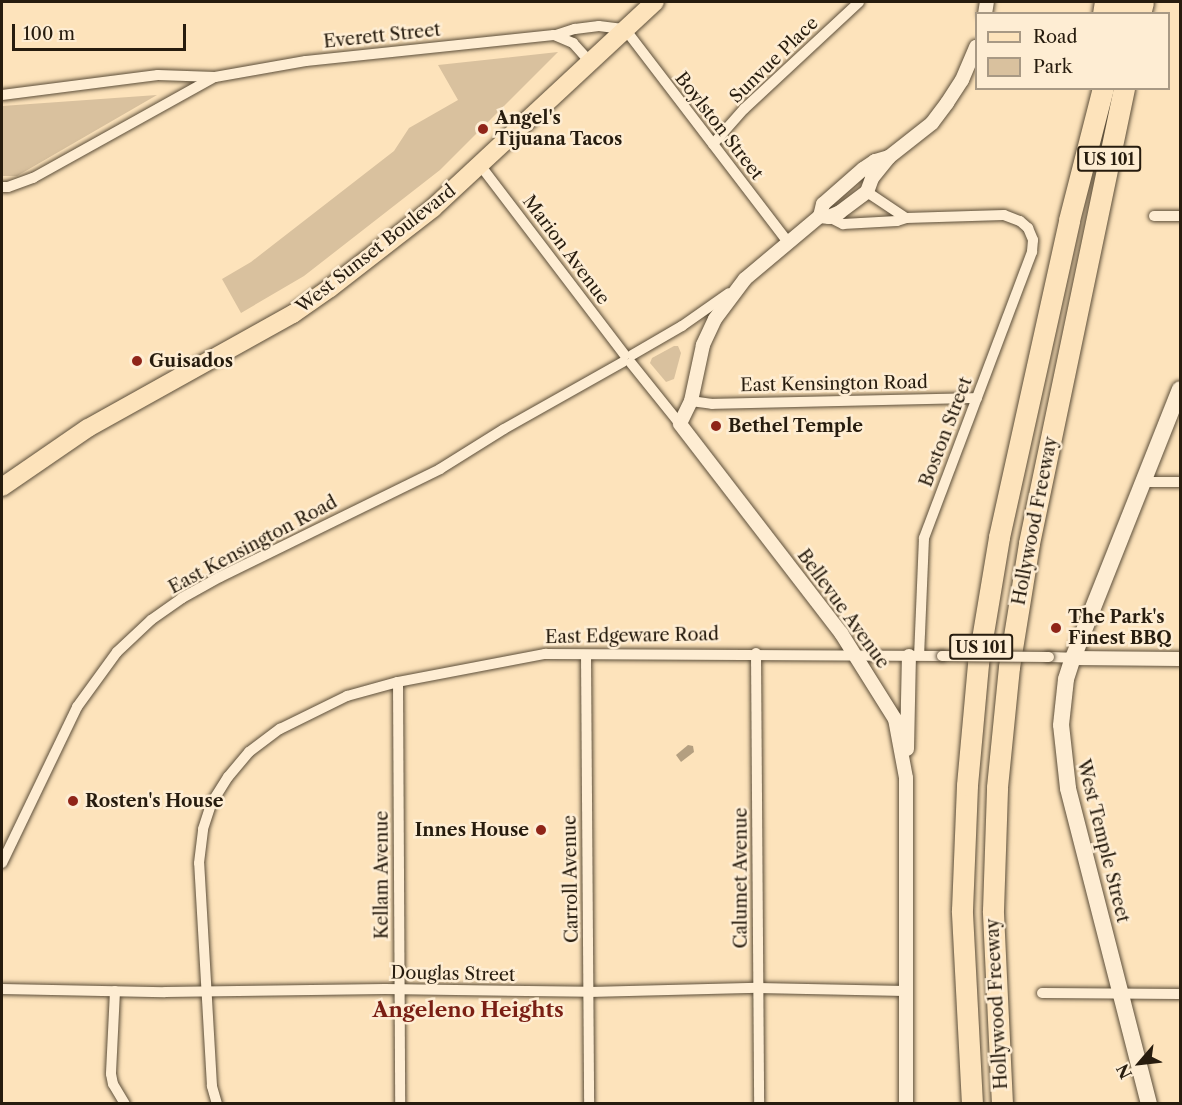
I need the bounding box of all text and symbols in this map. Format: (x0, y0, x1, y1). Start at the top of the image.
scale bar (15, 12, 189, 50)
street label: Sunvue Place (725, 12, 823, 108)
legend (975, 12, 1170, 90)
street label: Everett Street (322, 19, 442, 53)
text: 100 m (23, 23, 75, 45)
text: Road (1033, 26, 1078, 48)
text: Park (1033, 56, 1072, 78)
street label: Boylston Street (670, 68, 768, 184)
place label: Angel's Tijuana Tacos (495, 108, 623, 150)
marker: Angel's Tijuana Tacos (476, 122, 490, 136)
road number: US 101 (1076, 146, 1142, 172)
street label: West Sunset Boulevard (292, 180, 460, 318)
street label: Marion Avenue (518, 191, 614, 309)
place label: Guisados (149, 350, 233, 372)
marker: Guisados (130, 354, 144, 368)
street label: East Kensington Road (740, 372, 928, 396)
street label: Boston Street (915, 374, 977, 490)
place label: Bethel Temple (728, 415, 863, 437)
marker: Bethel Temple (709, 419, 723, 433)
street label: Hollywood Freeway (1008, 435, 1062, 607)
street label: East Kensington Road (165, 491, 341, 599)
street label: Bellevue Avenue (792, 545, 894, 673)
place label: The Park's Finest BBQ (1068, 607, 1172, 650)
marker: The Park's Finest BBQ (1049, 621, 1063, 635)
street label: East Edgeware Road (545, 624, 719, 648)
road number: US 101 (948, 634, 1014, 660)
street label: West Temple Street (1072, 757, 1134, 925)
place label: Rosten's House (85, 790, 224, 812)
marker: Rosten's House (66, 794, 80, 808)
street label: Calumet Avenue (730, 807, 752, 949)
street label: Kellam Avenue (371, 810, 393, 940)
street label: Carroll Avenue (559, 814, 583, 944)
place label: Innes House (415, 819, 529, 841)
marker: Innes House (534, 823, 548, 837)
street label: Hollywood Freeway (982, 918, 1012, 1090)
street label: Douglas Street (390, 962, 516, 986)
district label: Angeleno Heights (372, 997, 564, 1023)
north arrow (1110, 1033, 1170, 1093)
text: N (1112, 1061, 1136, 1082)

